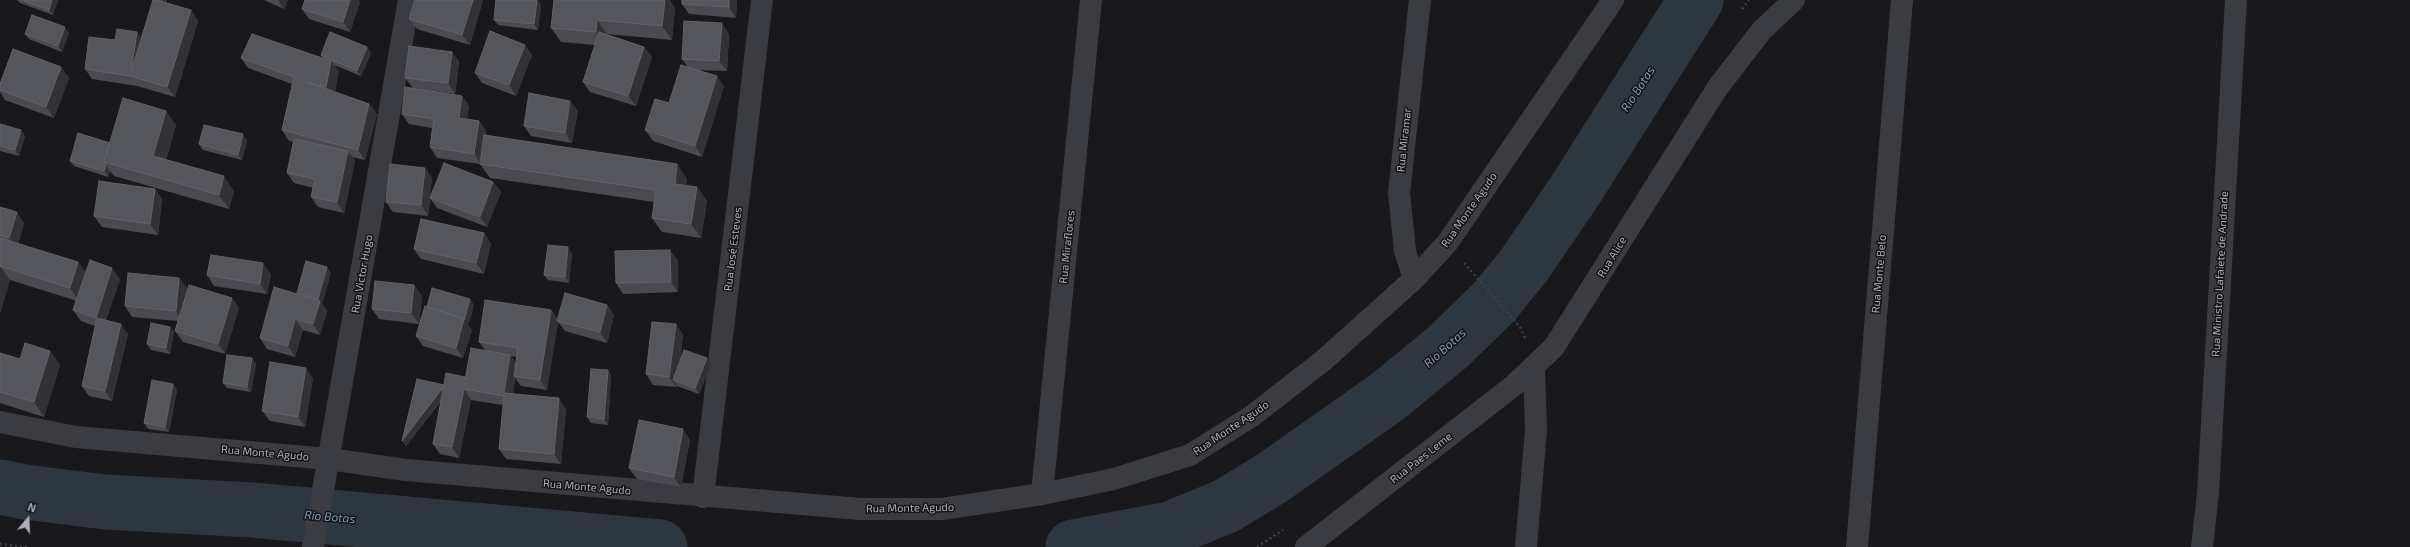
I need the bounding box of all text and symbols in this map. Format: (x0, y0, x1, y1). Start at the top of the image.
water label: Rio Botas (1618, 64, 1658, 114)
street label: Rua Miramar (1394, 107, 1414, 173)
street label: Rua Monte Agudo (1438, 170, 1500, 250)
street label: Rua Ministro Lafaiete de Andrade (2209, 191, 2231, 357)
street label: Rua José Esteves (721, 206, 745, 292)
street label: Rua Miraflores (1057, 210, 1077, 284)
street label: Rua Victor Hugo (349, 234, 375, 314)
street label: Rua Alice (1595, 234, 1629, 280)
street label: Rua Monte Belo (1869, 234, 1889, 314)
water label: Rio Botas (1421, 325, 1469, 371)
street label: Rua Monte Agudo (1191, 398, 1271, 458)
street label: Rua Paes Leme (1387, 430, 1455, 486)
street label: Rua Monte Agudo (220, 443, 310, 463)
street label: Rua Monte Agudo (542, 477, 632, 497)
north arrow (8, 499, 48, 539)
text: N (26, 500, 38, 515)
street label: Rua Monte Agudo (866, 501, 954, 515)
water label: Rio Botas (304, 508, 356, 526)

